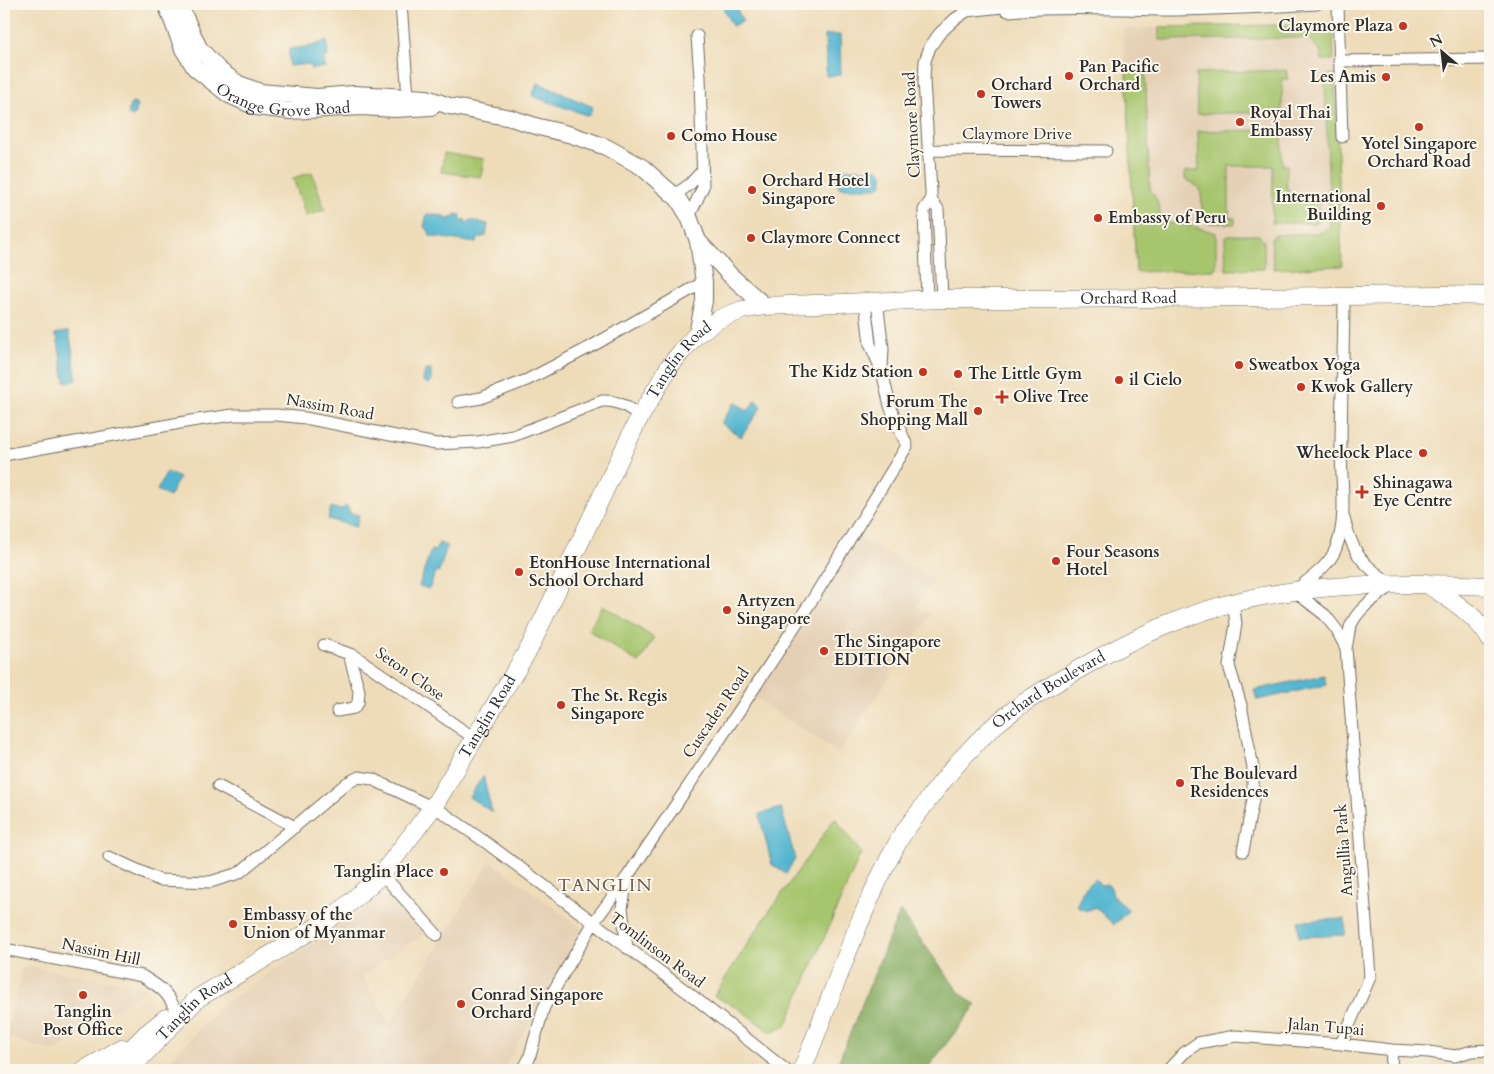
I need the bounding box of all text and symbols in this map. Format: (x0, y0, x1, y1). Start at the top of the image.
place label: Claymore Plaza (1278, 15, 1393, 37)
marker: Claymore Plaza (1397, 20, 1409, 32)
north arrow (1416, 28, 1466, 78)
text: N (1426, 30, 1446, 52)
place label: Pan Pacific Orchard (1079, 56, 1160, 96)
place label: Les Amis (1310, 66, 1376, 88)
marker: Pan Pacific Orchard (1063, 70, 1075, 82)
street label: Claymore Road (898, 71, 926, 179)
marker: Les Amis (1380, 71, 1392, 83)
place label: Orchard Towers (991, 74, 1052, 114)
street label: Orange Grove Road (211, 78, 351, 122)
marker: Orchard Towers (975, 88, 987, 100)
place label: Royal Thai Embassy (1250, 102, 1331, 142)
marker: Royal Thai Embassy (1234, 116, 1246, 128)
marker: Yotel Singapore Orchard Road (1413, 121, 1425, 133)
street label: Claymore Drive (962, 123, 1072, 145)
place label: Como House (681, 125, 778, 147)
marker: Como House (665, 130, 677, 142)
place label: Yotel Singapore Orchard Road (1361, 133, 1477, 173)
place label: Orchard Hotel Singapore (762, 170, 869, 210)
marker: Orchard Hotel Singapore (746, 184, 758, 196)
place label: International Building (1275, 186, 1371, 226)
marker: International Building (1375, 200, 1387, 212)
place label: Embassy of Peru (1108, 207, 1227, 229)
marker: Embassy of Peru (1092, 212, 1104, 224)
place label: Claymore Connect (761, 227, 901, 249)
marker: Claymore Connect (745, 232, 757, 244)
street label: Orchard Road (1080, 287, 1177, 310)
street label: Tanglin Road (642, 316, 716, 403)
place label: Sweatbox Yoga (1249, 354, 1360, 376)
marker: Sweatbox Yoga (1233, 359, 1245, 371)
place label: The Kidz Station (789, 361, 914, 383)
place label: The Little Gym (968, 363, 1082, 385)
marker: The Kidz Station (917, 366, 929, 378)
marker: The Little Gym (952, 368, 964, 380)
place label: il Cielo (1129, 369, 1182, 391)
marker: il Cielo (1113, 374, 1125, 386)
place label: Kwok Gallery (1311, 376, 1413, 398)
marker: Kwok Gallery (1295, 381, 1307, 393)
place label: Olive Tree (1013, 386, 1089, 408)
street label: Nassim Road (284, 388, 376, 426)
marker: Olive Tree (995, 390, 1009, 404)
place label: Forum The Shopping Mall (860, 391, 968, 431)
marker: Forum The Shopping Mall (972, 405, 984, 417)
place label: Wheelock Place (1295, 442, 1413, 464)
marker: Wheelock Place (1417, 447, 1429, 459)
place label: Shinagawa Eye Centre (1373, 472, 1453, 512)
marker: Shinagawa Eye Centre (1355, 485, 1369, 499)
place label: Four Seasons Hotel (1066, 541, 1160, 581)
place label: EtonHouse International School Orchard (529, 552, 711, 592)
marker: Four Seasons Hotel (1050, 555, 1062, 567)
marker: EtonHouse International School Orchard (513, 566, 525, 578)
place label: Artyzen Singapore (737, 590, 811, 630)
marker: Artyzen Singapore (721, 604, 733, 616)
place label: The Singapore EDITION (834, 631, 941, 671)
street label: Seton Close (371, 642, 449, 706)
marker: The Singapore EDITION (818, 645, 830, 657)
street label: Orchard Boulevard (987, 645, 1109, 734)
street label: Cuscaden Road (678, 663, 755, 763)
street label: Tanglin Road (454, 671, 522, 763)
place label: The St. Regis Singapore (571, 685, 668, 725)
marker: The St. Regis Singapore (555, 699, 567, 711)
place label: The Boulevard Residences (1190, 763, 1298, 803)
marker: The Boulevard Residences (1174, 777, 1186, 789)
street label: Angullia Park (1330, 802, 1358, 897)
place label: Tanglin Place (334, 861, 434, 883)
marker: Tanglin Place (438, 866, 450, 878)
district label: TANGLIN (558, 873, 653, 898)
place label: Embassy of the Union of Myanmar (243, 904, 386, 944)
street label: Tomlinson Road (605, 907, 710, 993)
marker: Embassy of the Union of Myanmar (227, 918, 239, 930)
street label: Nassim Hill (60, 933, 142, 971)
street label: Tanglin Road (152, 969, 237, 1046)
place label: Conrad Singapore Orchard (471, 984, 604, 1024)
marker: Tanglin Post Office (77, 989, 89, 1001)
marker: Conrad Singapore Orchard (455, 998, 467, 1010)
place label: Tanglin Post Office (43, 1001, 123, 1041)
street label: Jalan Tupai (1285, 1013, 1366, 1041)

